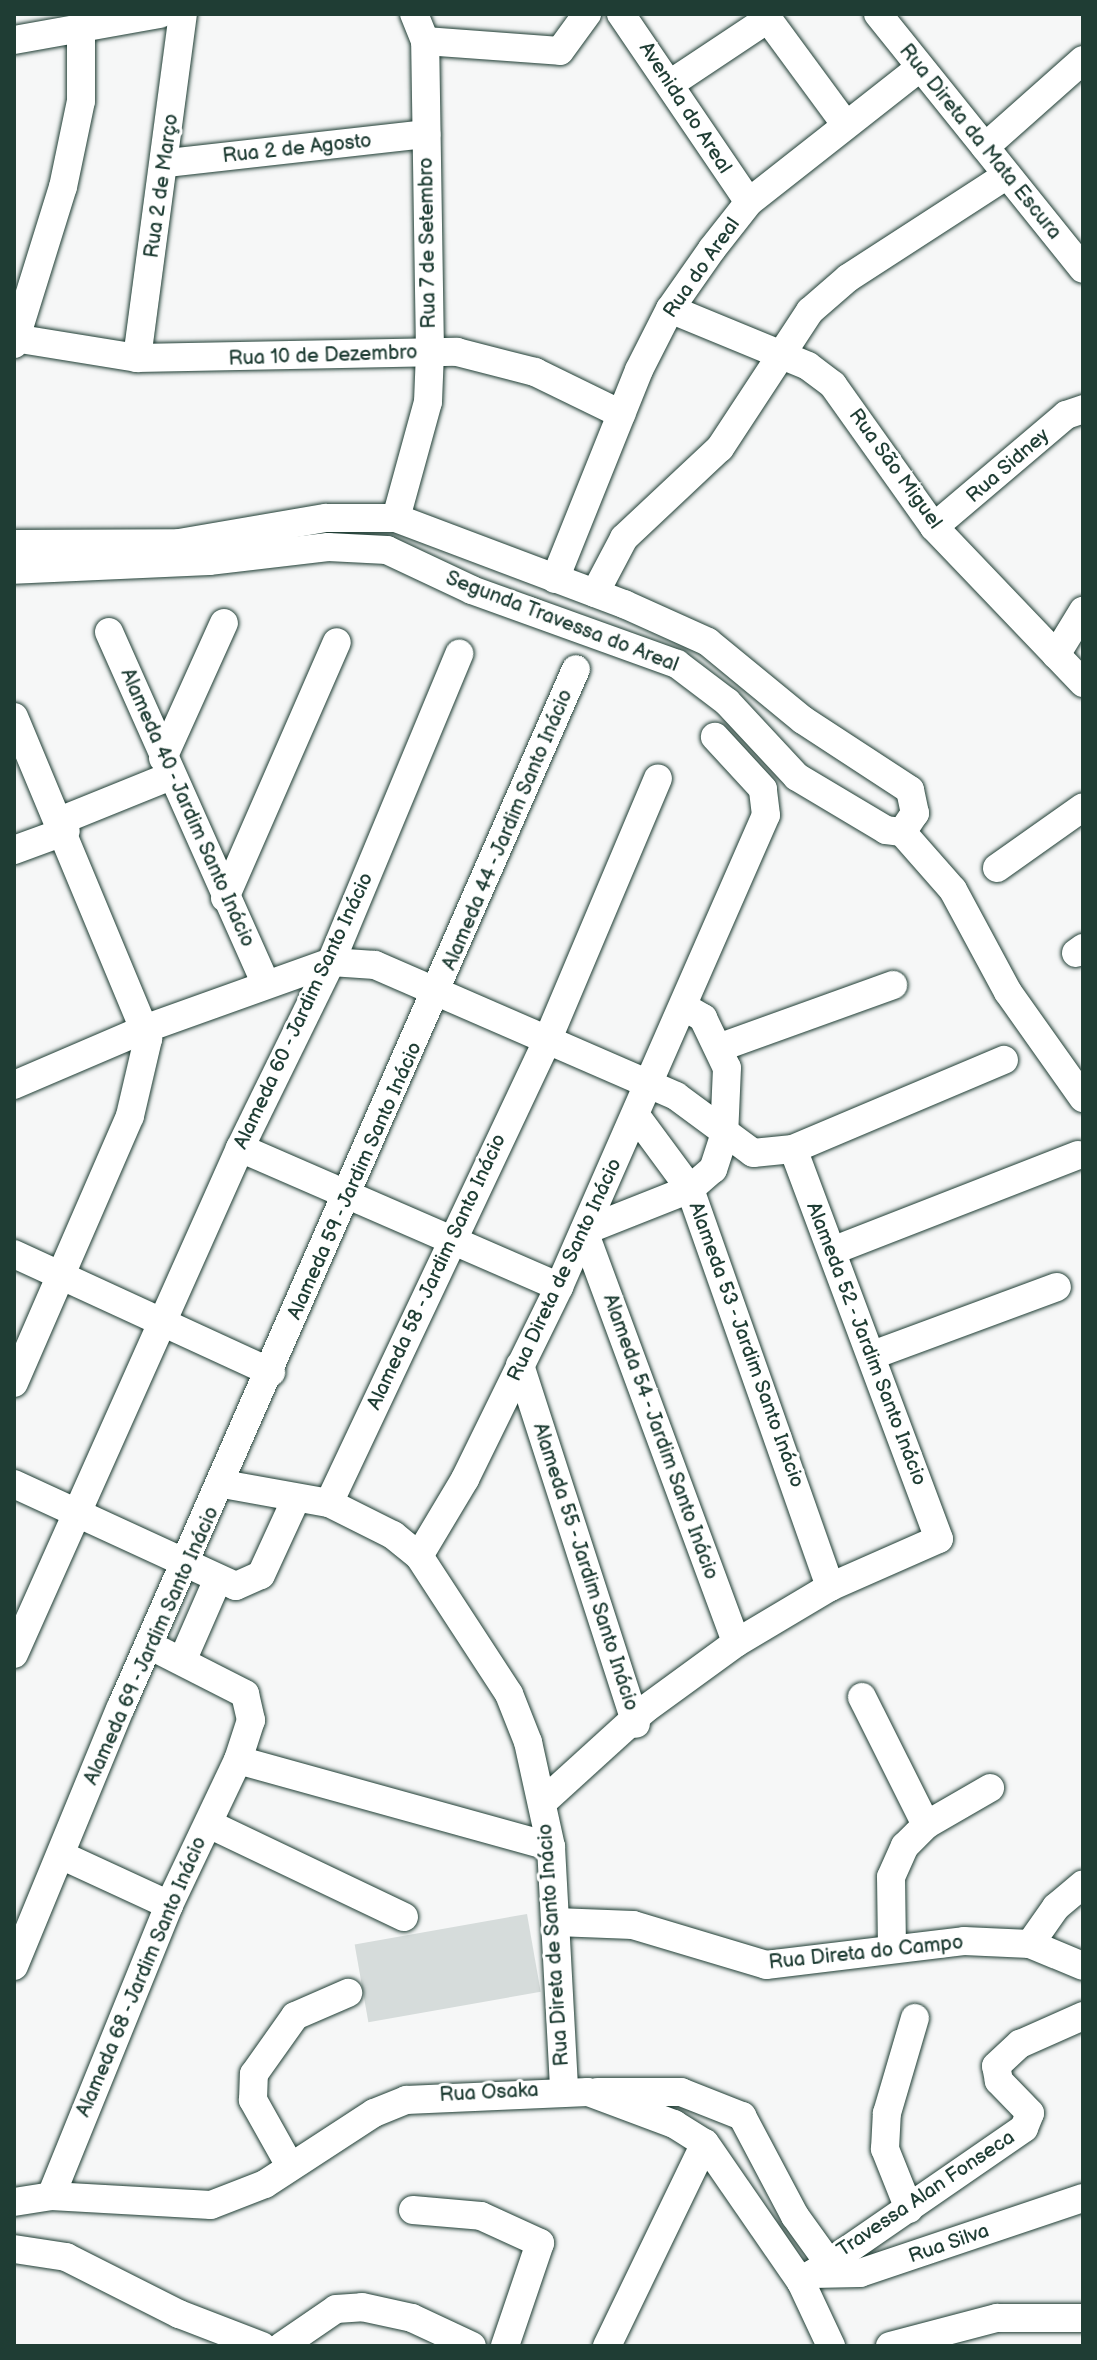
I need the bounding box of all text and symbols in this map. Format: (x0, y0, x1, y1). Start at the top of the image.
street label: Avenida do Areal (634, 38, 736, 178)
street label: Rua Direta da Mata Escura (894, 40, 1066, 244)
street label: Rua 2 de Março (140, 112, 184, 260)
street label: Rua 2 de Agosto (221, 129, 373, 169)
street label: Rua 7 de Setembro (414, 156, 442, 330)
street label: Rua do Areal (659, 213, 745, 323)
street label: Rua 10 de Dezembro (228, 341, 418, 371)
street label: Rua São Miguel (843, 404, 947, 534)
street label: Rua Sidney (962, 423, 1054, 509)
street label: Segunda Travessa do Areal (442, 566, 682, 678)
street label: Alameda 40 - Jardim Santo Inácio (114, 664, 260, 952)
street label: Alameda 44 - Jardim Santo Inácio (437, 685, 579, 975)
street label: Alameda 60 - Jardim Santo Inácio (229, 868, 379, 1154)
street label: Alameda 59 - Jardim Santo Inácio (282, 1037, 428, 1325)
street label: Alameda 58 - Jardim Santo Inácio (362, 1129, 512, 1415)
street label: Rua Direta de Santo Inácio (503, 1155, 627, 1385)
street label: Alameda 53 - Jardim Santo Inácio (683, 1198, 809, 1492)
street label: Alameda 52 - Jardim Santo Inácio (800, 1198, 932, 1490)
street label: Alameda 54 - Jardim Santo Inácio (597, 1290, 723, 1584)
street label: Alameda 55 - Jardim Santo Inácio (527, 1419, 643, 1715)
street label: Alameda 69 - Jardim Santo Inácio (79, 1502, 225, 1790)
street label: Rua Direta de Santo Inácio (534, 1823, 574, 2067)
street label: Alameda 68 - Jardim Santo Inácio (71, 1832, 213, 2122)
street label: Rua Direta do Campo (768, 1931, 964, 1975)
street label: Rua Osaka (439, 2078, 539, 2108)
street label: Travessa Alan Fonseca (833, 2126, 1019, 2262)
street label: Rua Silva (905, 2219, 993, 2269)

